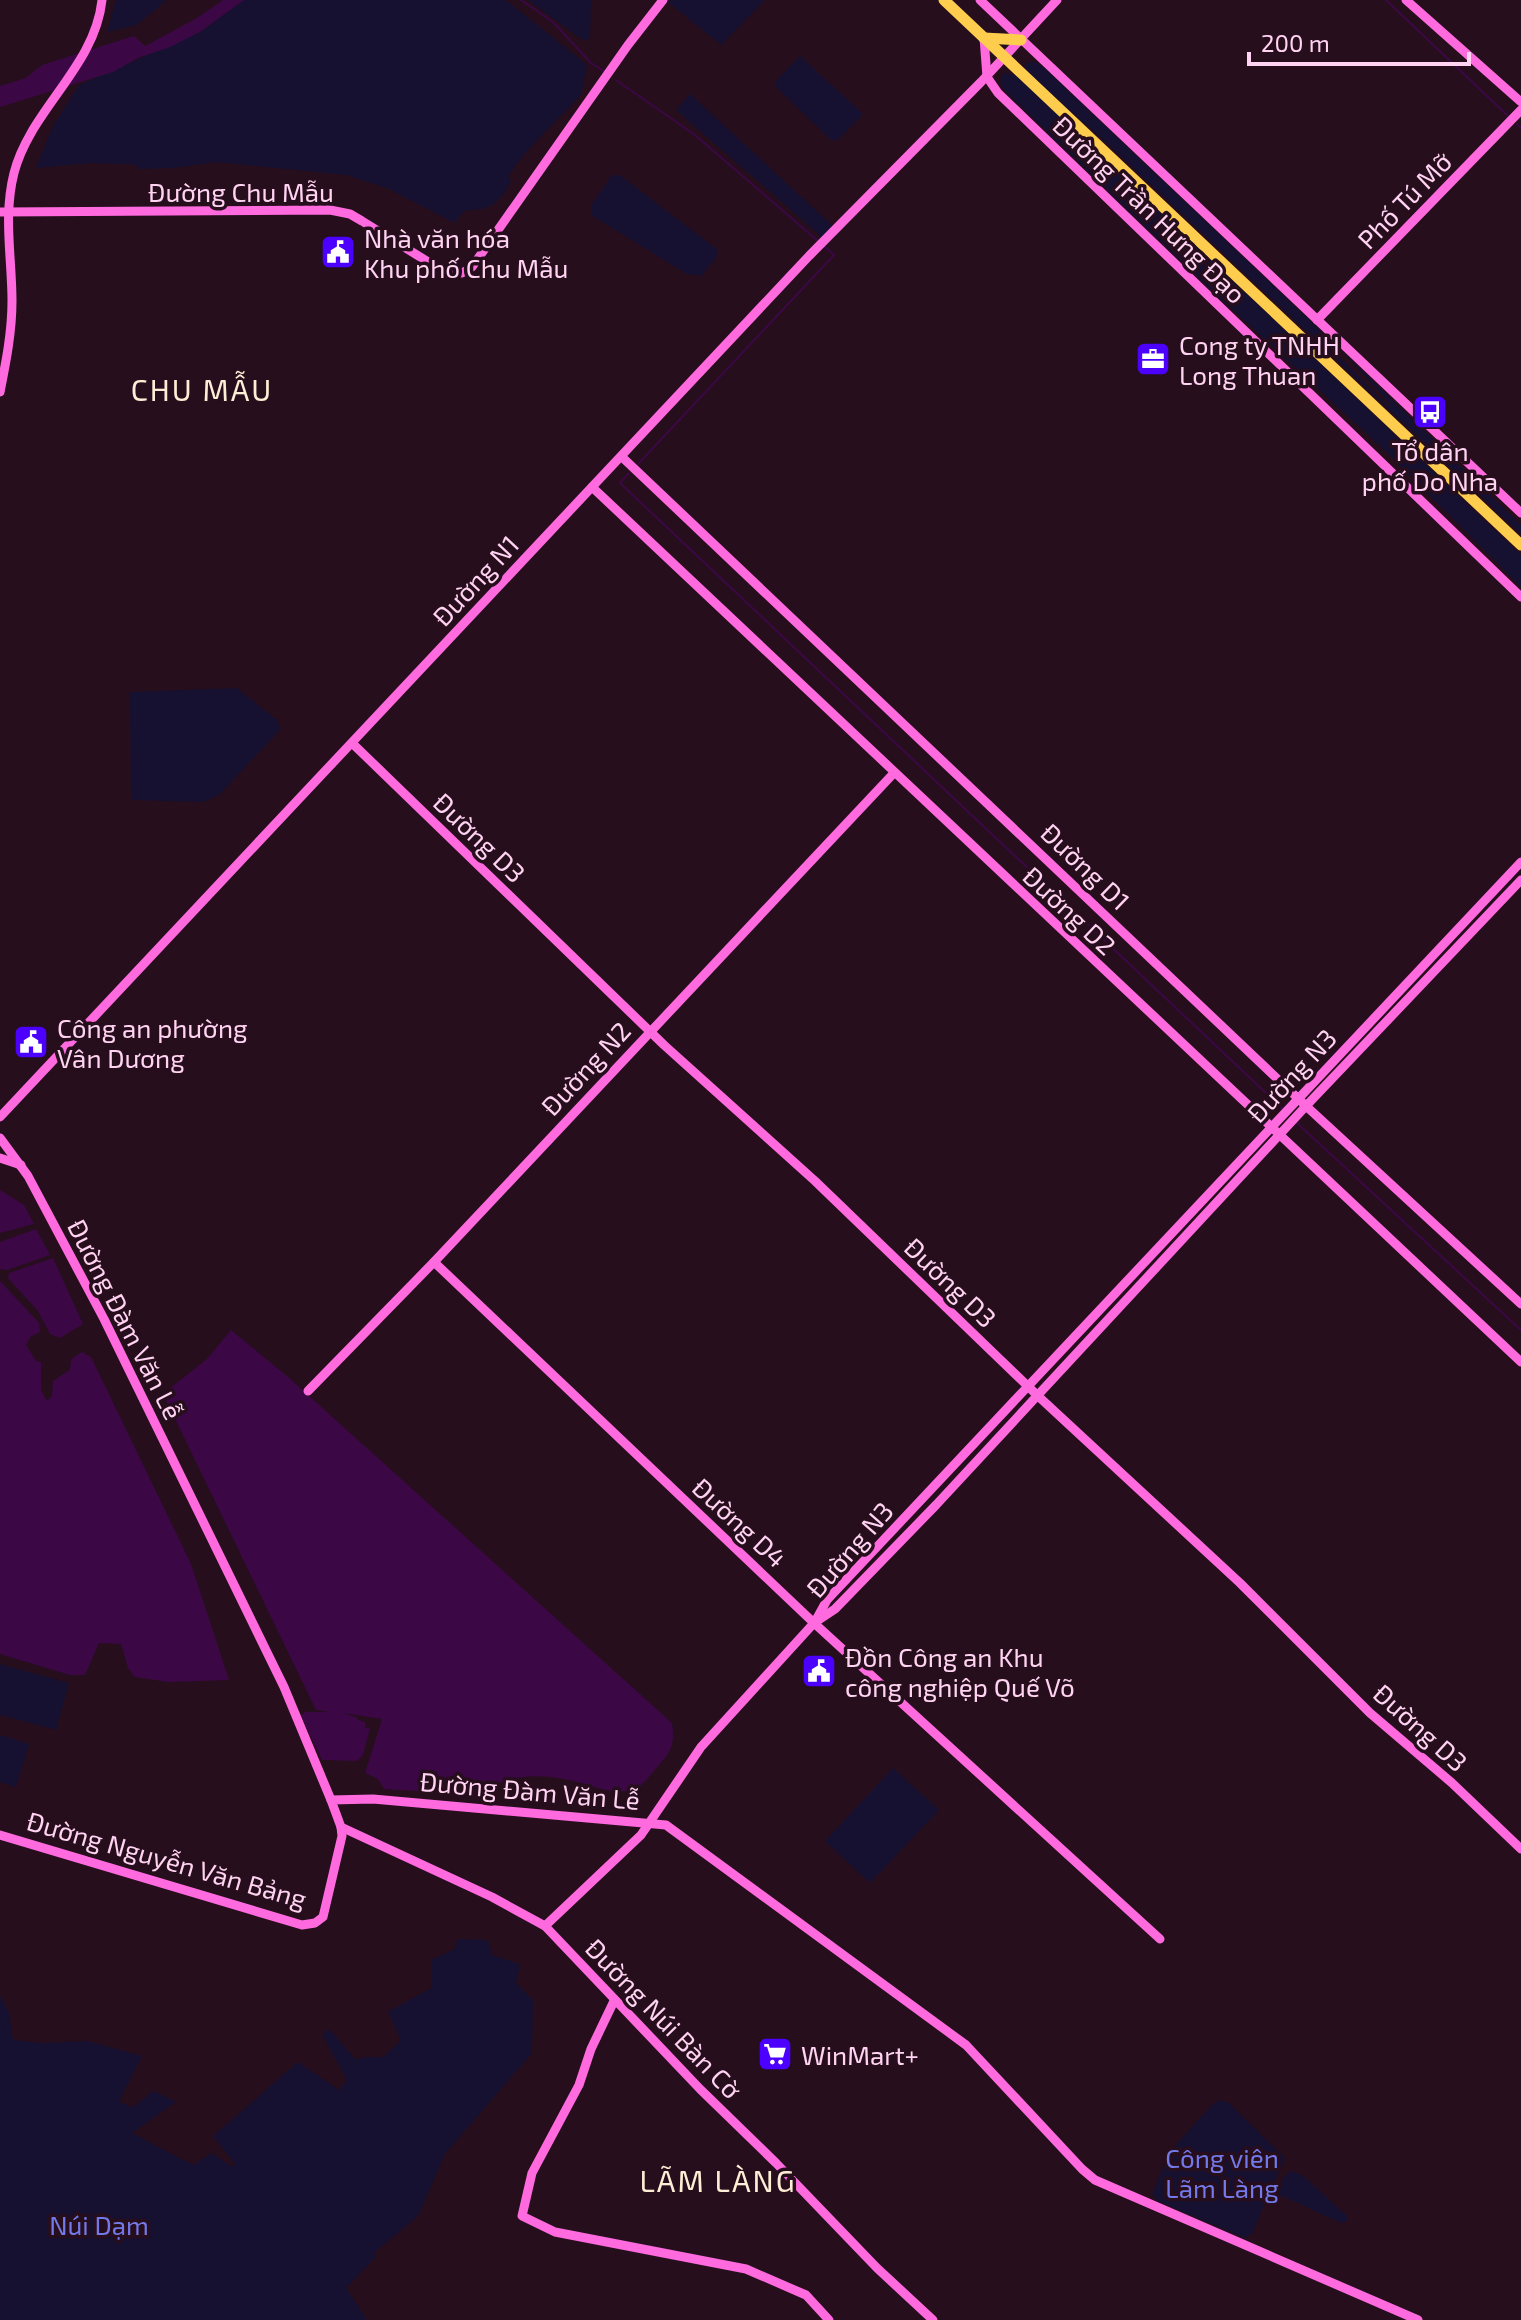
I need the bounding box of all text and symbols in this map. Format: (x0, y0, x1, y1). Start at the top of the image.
scale bar (1249, 16, 1469, 66)
text: 200 m (1261, 28, 1330, 57)
street label: Đường Trần Hưng Đạo (1047, 109, 1253, 309)
street label: Phố Tú Mỡ (1351, 145, 1458, 255)
street label: Đường Chu Mẫu (148, 176, 334, 207)
place label: Nhà văn hóa Khu phố Chu Mẫu (364, 222, 568, 283)
public building icon: Nhà văn hóa Khu phố Chu Mẫu (319, 233, 357, 271)
place label: Cong ty TNHH Long Thuan (1179, 329, 1340, 390)
office icon: Cong ty TNHH Long Thuan (1134, 340, 1172, 378)
district label: CHU MẪU (131, 370, 273, 407)
bus stop icon: Tổ dân phố Do Nha (1411, 393, 1449, 431)
place label: Tổ dân phố Do Nha (1362, 435, 1498, 496)
street label: Đường N1 (425, 528, 525, 632)
street label: Đường D3 (428, 786, 532, 888)
street label: Đường D1 (1035, 816, 1137, 916)
street label: Đường D2 (1017, 859, 1123, 961)
place label: Công an phường Vân Dương (57, 1012, 248, 1073)
street label: Đường N2 (534, 1015, 636, 1121)
street label: Đường N3 (1240, 1022, 1342, 1128)
public building icon: Công an phường Vân Dương (12, 1023, 50, 1061)
street label: Đường Đàm Văn Lễ (62, 1214, 190, 1424)
street label: Đường D3 (899, 1231, 1003, 1333)
street label: Đường D4 (687, 1471, 793, 1573)
street label: Đường N3 (799, 1495, 899, 1603)
place label: Đồn Công an Khu công nghiệp Quế Võ (845, 1641, 1075, 1702)
public building icon: Đồn Công an Khu công nghiệp Quế Võ (800, 1652, 838, 1690)
street label: Đường D3 (1368, 1677, 1474, 1777)
street label: Đường Đàm Văn Lễ (419, 1765, 641, 1815)
street label: Đường Nguyễn Văn Bảng (24, 1804, 310, 1914)
street label: Đường Núi Bàn Cờ (580, 1932, 749, 2105)
supermarket icon: WinMart+ (756, 2035, 794, 2073)
place label: WinMart+ (801, 2039, 919, 2070)
park label: Công viên Lãm Làng (1165, 2142, 1279, 2203)
district label: LÃM LÀNG (639, 2162, 797, 2198)
park label: Núi Dạm (49, 2209, 149, 2240)

